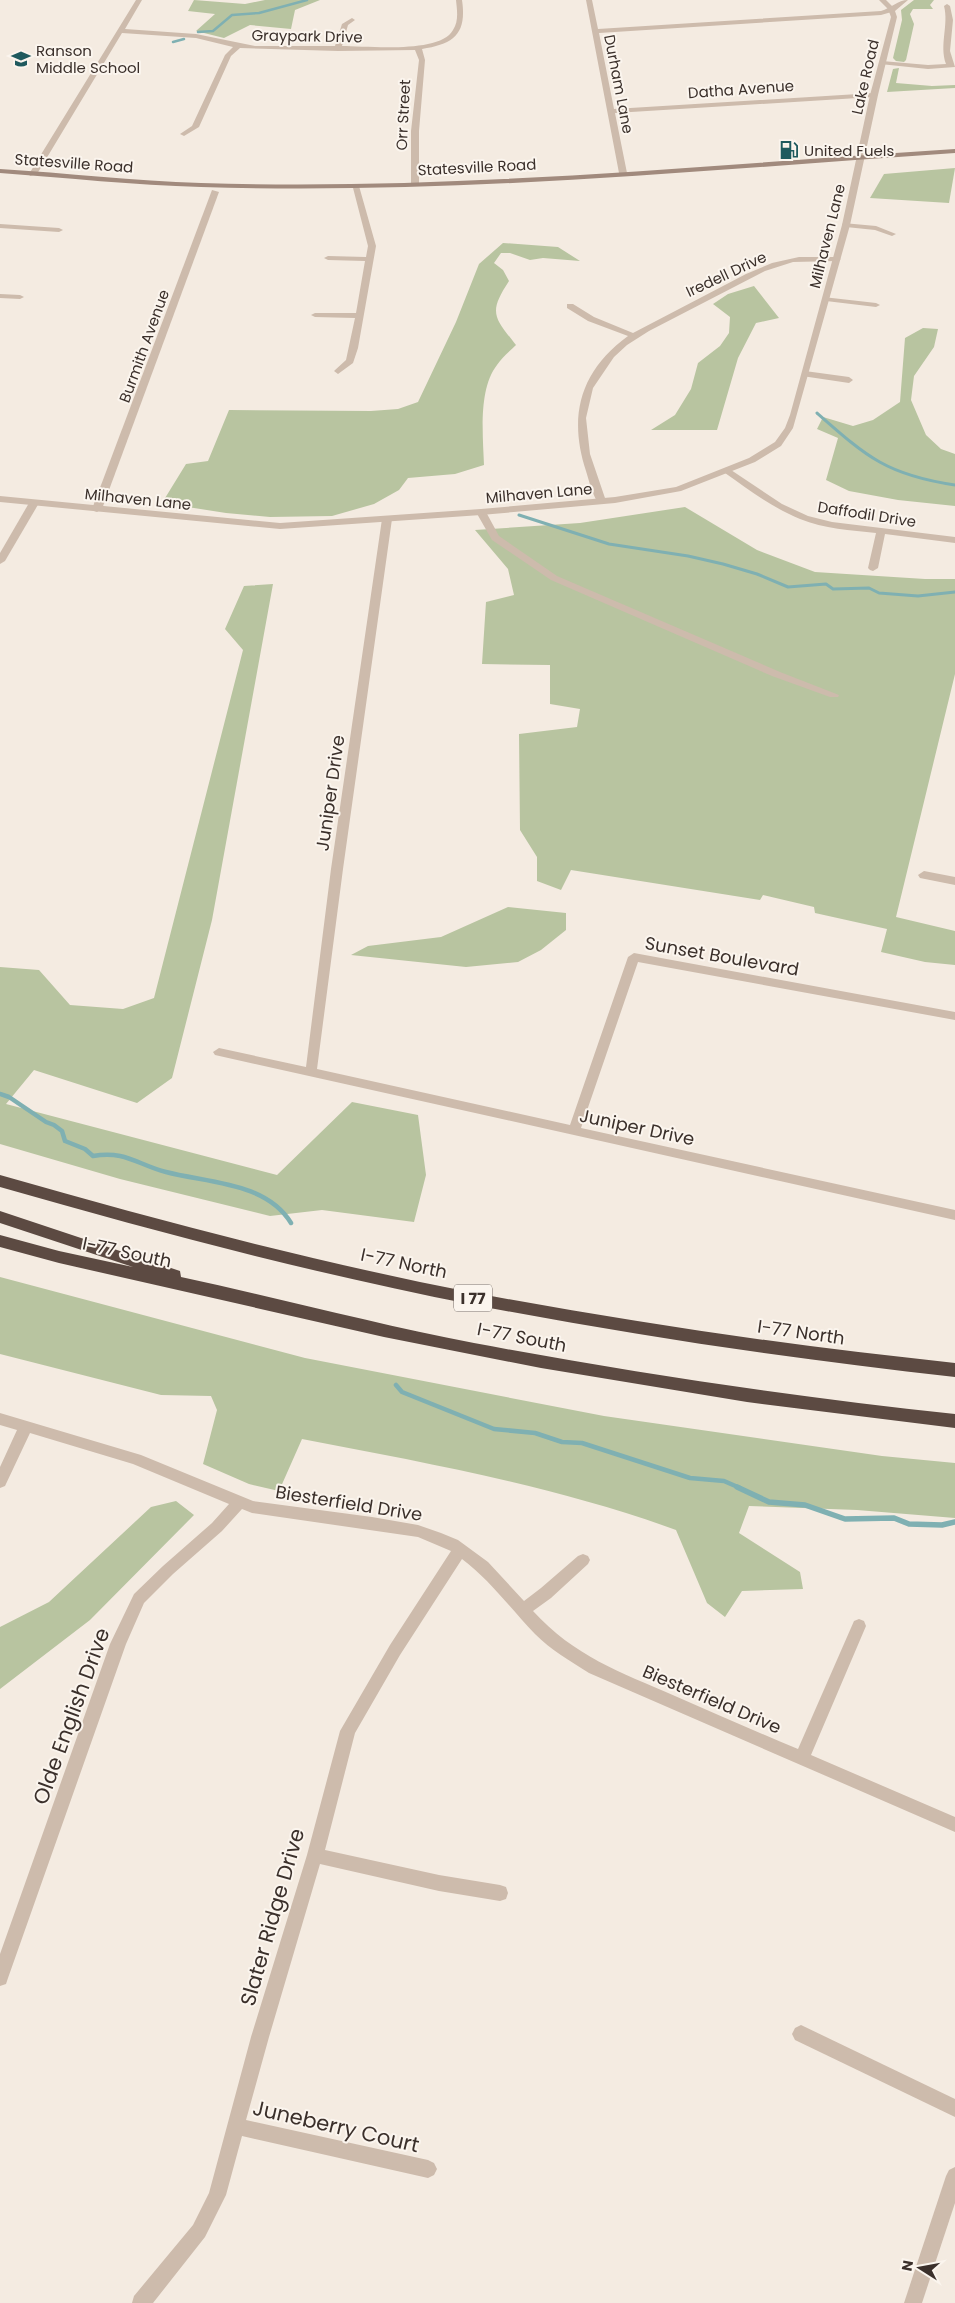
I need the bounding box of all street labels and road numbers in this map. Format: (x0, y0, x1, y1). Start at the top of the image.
street label: Graypark Drive (251, 25, 363, 47)
street label: Durham Lane (599, 33, 639, 135)
street label: Lake Road (846, 37, 884, 117)
street label: Datha Avenue (687, 75, 795, 103)
street label: Orr Street (391, 79, 415, 151)
street label: Statesville Road (14, 148, 134, 178)
street label: Statesville Road (417, 153, 537, 181)
street label: Milhaven Lane (804, 182, 850, 290)
street label: Iredell Drive (682, 246, 770, 302)
street label: Burmith Avenue (114, 287, 174, 405)
street label: Milhaven Lane (485, 478, 593, 508)
street label: Milhaven Lane (84, 483, 192, 515)
street label: Daffodil Drive (816, 496, 918, 532)
street label: Juniper Drive (309, 733, 351, 853)
street label: Sunset Boulevard (643, 930, 801, 982)
street label: Juniper Drive (577, 1103, 697, 1151)
street label: I-77 South (80, 1230, 174, 1274)
street label: I-77 North (358, 1242, 450, 1284)
road number: I 77 (454, 1285, 492, 1312)
street label: I-77 North (756, 1314, 846, 1350)
street label: I-77 South (475, 1316, 569, 1358)
street label: Biesterfield Drive (274, 1479, 424, 1527)
street label: Olde English Drive (26, 1624, 116, 1808)
street label: Biesterfield Drive (639, 1658, 785, 1740)
street label: Slater Ridge Drive (233, 1825, 311, 2009)
street label: Juneberry Court (250, 2093, 422, 2159)

